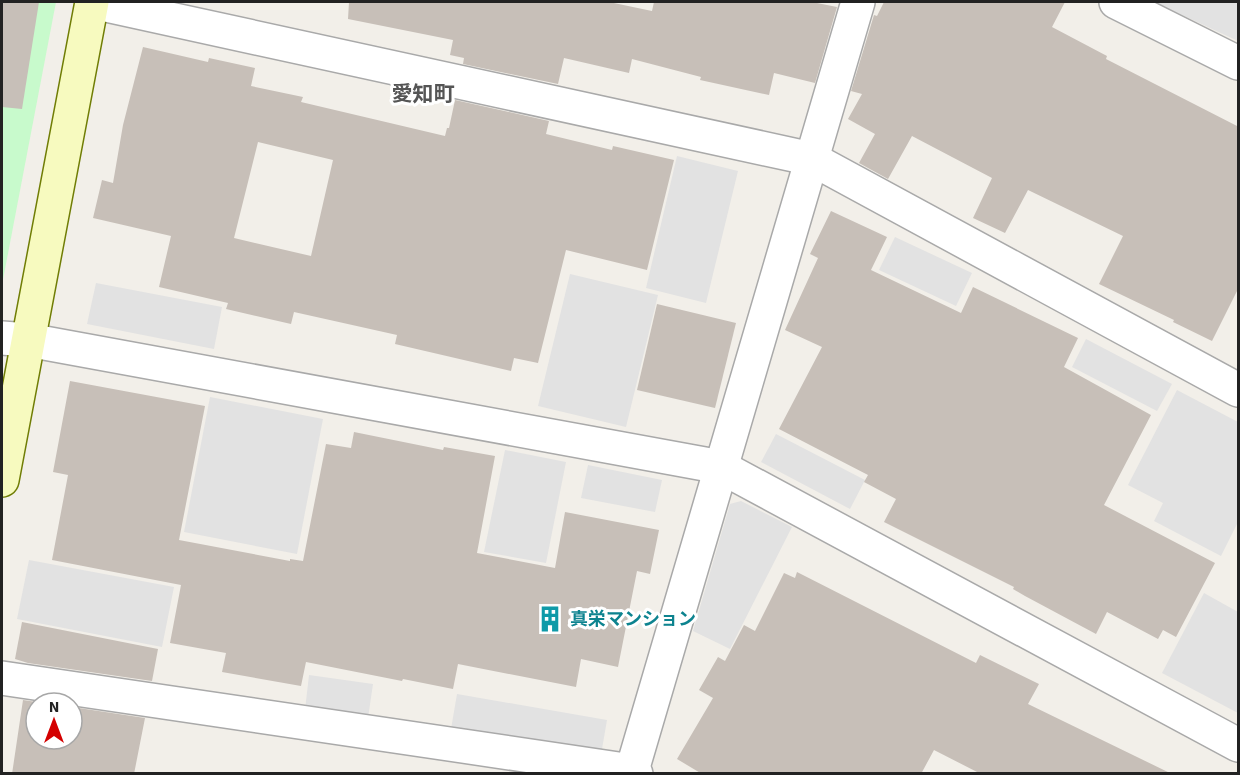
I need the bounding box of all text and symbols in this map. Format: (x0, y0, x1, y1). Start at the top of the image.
district label: 愛知町 (392, 79, 455, 109)
building icon: 真栄マンション (535, 604, 565, 634)
place label: 真栄マンション (570, 607, 696, 632)
north arrow (24, 691, 84, 751)
text: N (49, 696, 59, 718)

